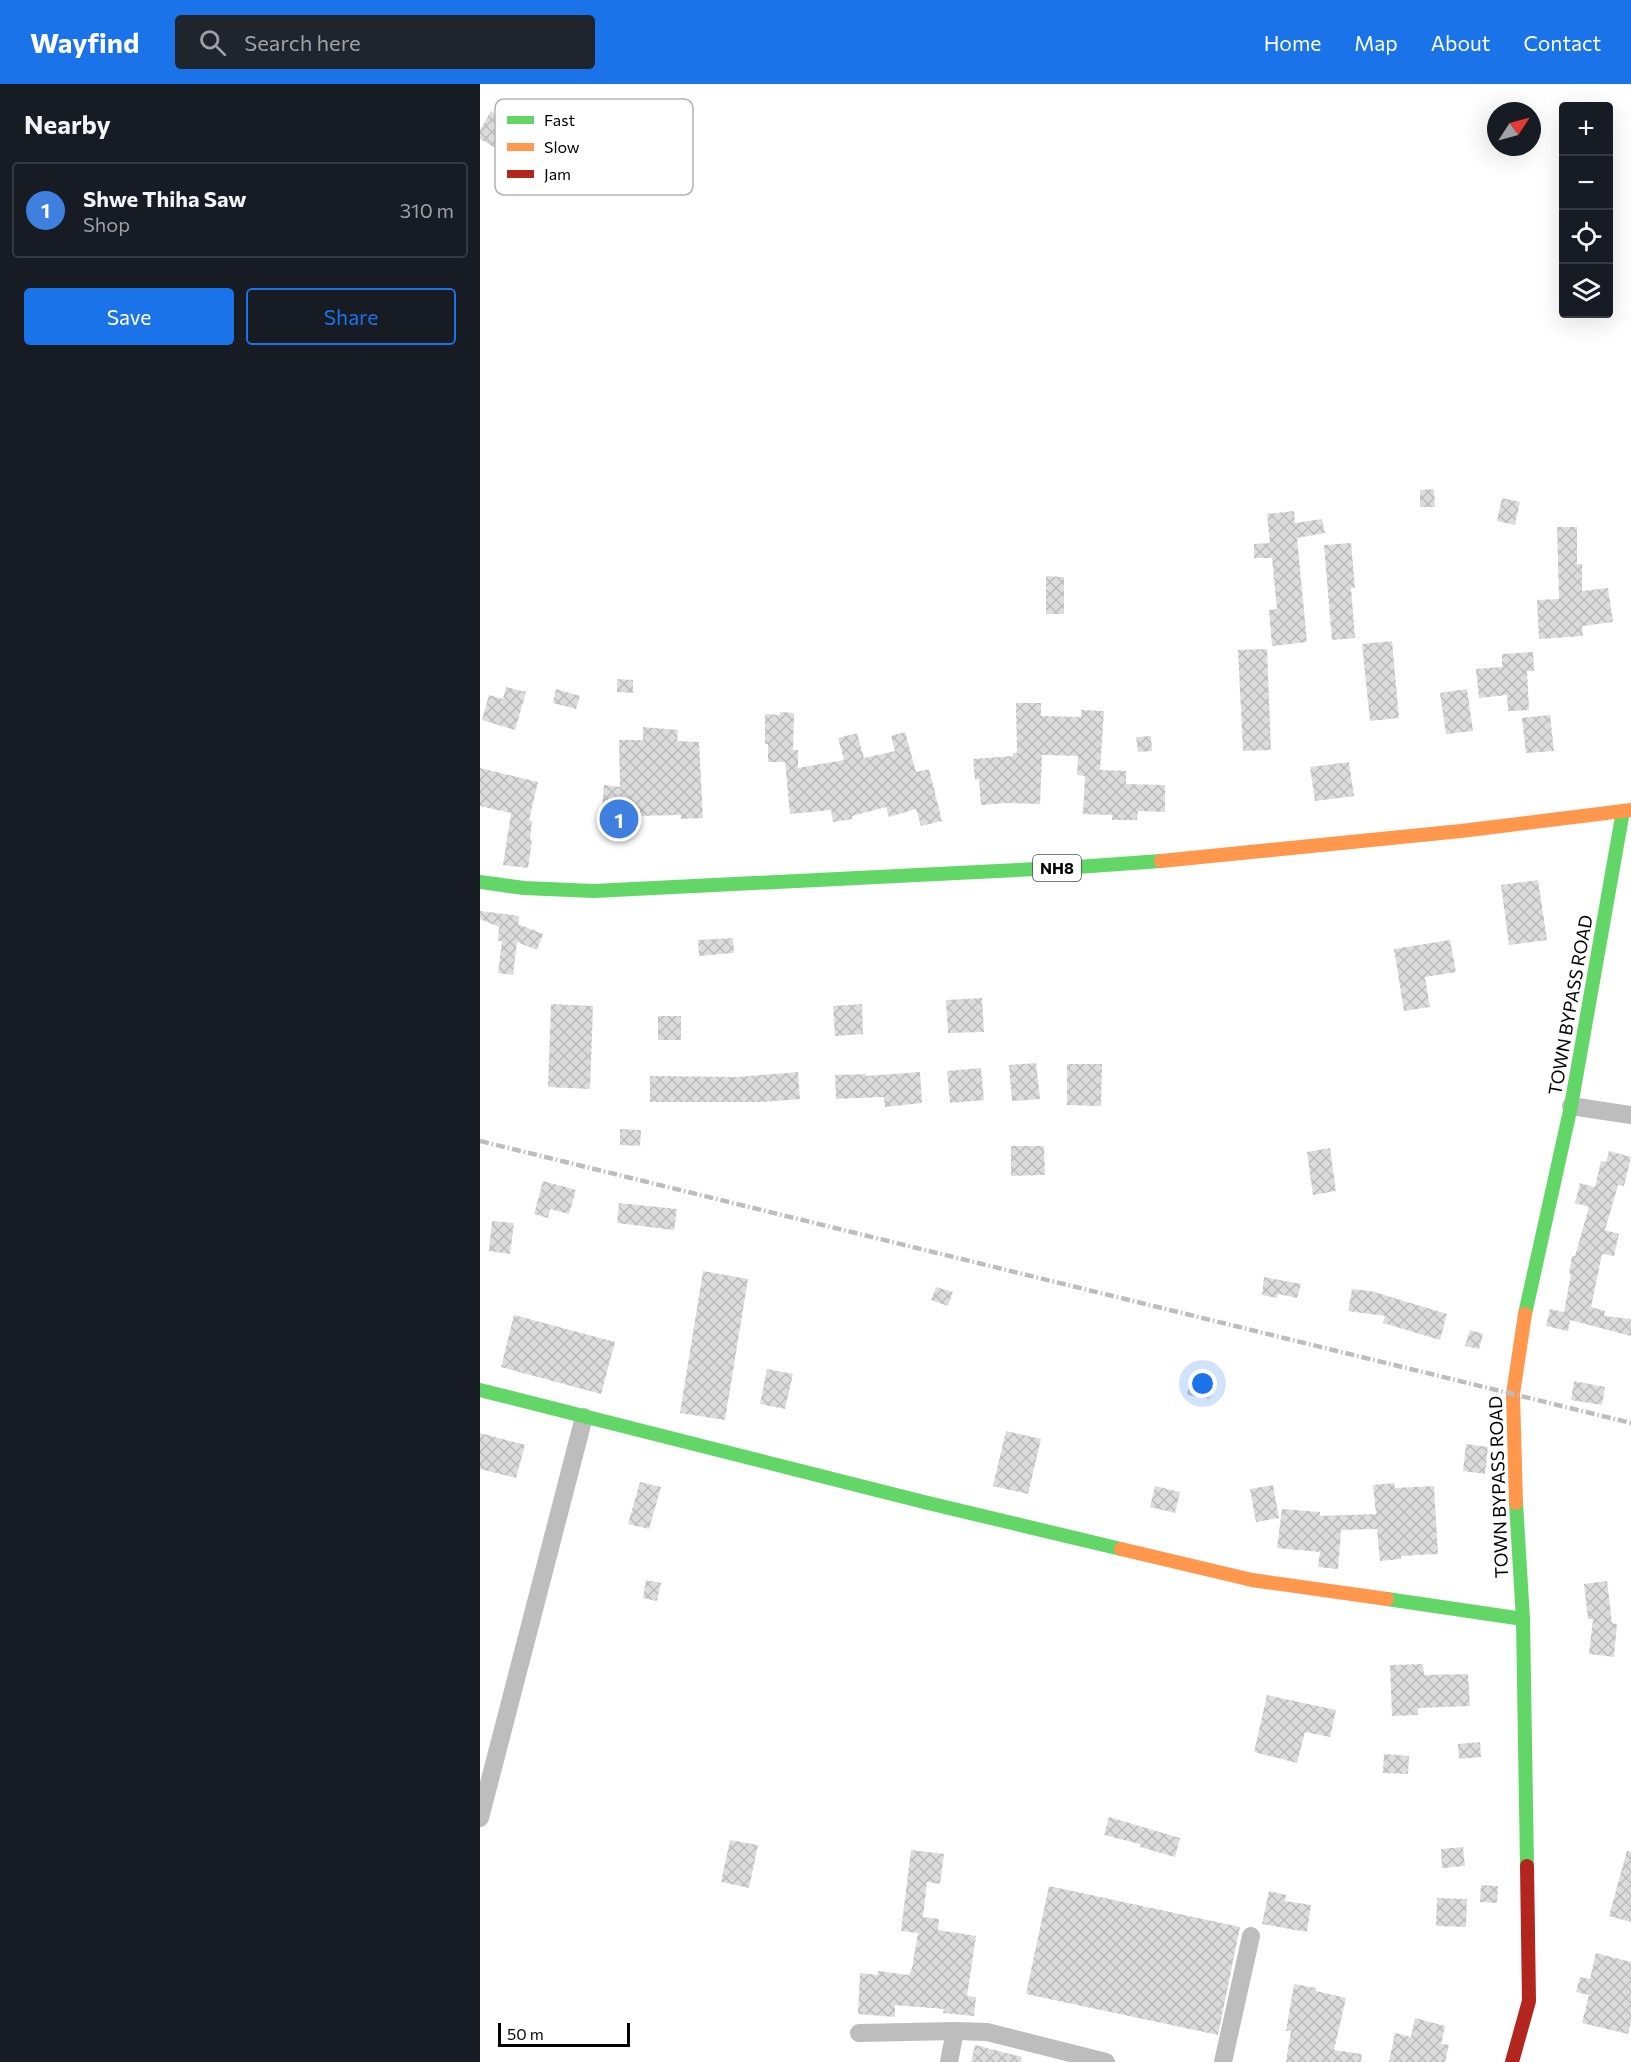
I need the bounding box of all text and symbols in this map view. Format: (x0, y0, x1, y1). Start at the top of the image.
search box (175, 15, 595, 69)
text: Wayfind (30, 25, 139, 59)
icon: search (196, 26, 229, 59)
text: Search here (244, 29, 361, 56)
text: Home (1264, 30, 1321, 55)
text: Map (1354, 30, 1398, 55)
text: About (1431, 30, 1490, 55)
text: Contact (1523, 30, 1601, 55)
legend (495, 99, 693, 195)
north arrow (1487, 102, 1541, 156)
map controls (1559, 102, 1613, 318)
button: + (1559, 102, 1613, 156)
text: Nearby (24, 108, 111, 139)
text: Fast (544, 110, 575, 129)
text: Slow (544, 137, 580, 156)
button: − (1559, 156, 1613, 210)
text: Jam (544, 164, 571, 183)
text: Shwe Thiha Saw (83, 185, 247, 212)
text: 1 (41, 198, 50, 222)
text: 310 m (400, 198, 454, 222)
button: locate (1559, 210, 1613, 264)
text: Shop (83, 212, 130, 236)
button: layers (1559, 264, 1613, 318)
button: Save (24, 288, 234, 345)
button: Share (246, 288, 456, 345)
pin: 1 (600, 796, 638, 842)
road number: NH8 (1033, 855, 1081, 881)
street label: TOWN BYPASS ROAD (1543, 913, 1597, 1097)
your location (1188, 1369, 1217, 1398)
street label: TOWN BYPASS ROAD (1484, 1395, 1512, 1579)
scale bar (498, 2020, 630, 2048)
text: 50 m (507, 2024, 544, 2043)

